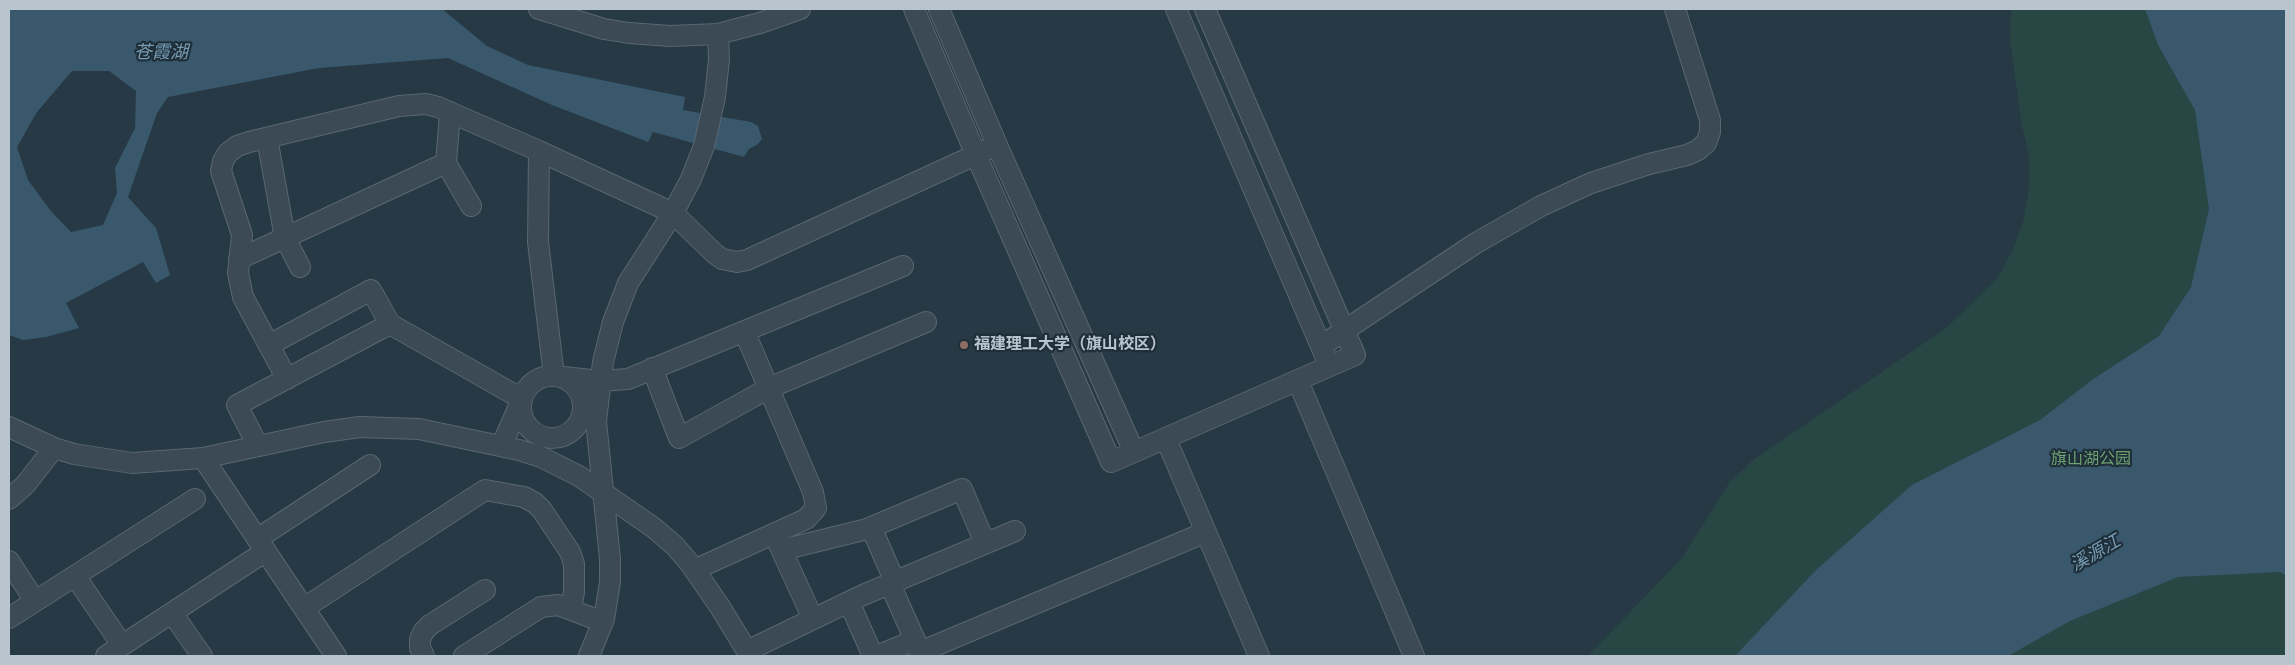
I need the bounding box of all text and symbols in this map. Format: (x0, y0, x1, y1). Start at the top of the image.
water label: 苍霞湖 (134, 42, 188, 64)
place label: 福建理工大学（旗山校区） (974, 335, 1166, 355)
marker: 福建理工大学（旗山校区） (958, 339, 970, 351)
park label: 旗山湖公园 (2051, 450, 2131, 470)
water label: 溪源江 (2067, 531, 2125, 577)

